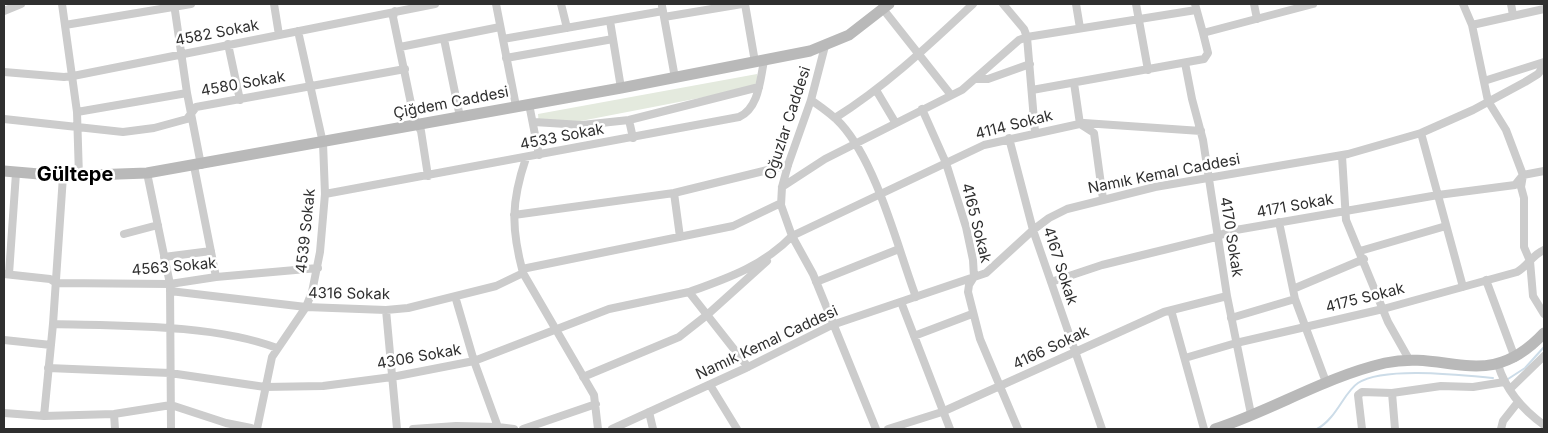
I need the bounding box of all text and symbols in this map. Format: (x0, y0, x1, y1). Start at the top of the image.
street label: 4582 Sokak (174, 16, 260, 50)
street label: Oğuzlar Caddesi (761, 64, 815, 182)
street label: 4580 Sokak (199, 68, 287, 100)
street label: Çiğdem Caddesi (392, 83, 510, 123)
street label: 4114 Sokak (973, 107, 1055, 143)
street label: 4533 Sokak (519, 120, 605, 154)
street label: Namık Kemal Caddesi (1086, 150, 1242, 198)
district label: Gültepe (37, 163, 113, 187)
street label: 4165 Sokak (957, 181, 995, 265)
street label: 4539 Sokak (293, 188, 319, 274)
street label: 4171 Sokak (1255, 190, 1335, 222)
street label: 4170 Sokak (1216, 196, 1246, 278)
street label: 4167 Sokak (1039, 225, 1081, 307)
street label: 4563 Sokak (131, 254, 217, 280)
street label: 4175 Sokak (1324, 280, 1406, 316)
street label: 4316 Sokak (308, 284, 390, 304)
street label: Namık Kemal Caddesi (693, 302, 841, 384)
street label: 4166 Sokak (1010, 323, 1092, 373)
street label: 4306 Sokak (375, 341, 463, 373)

